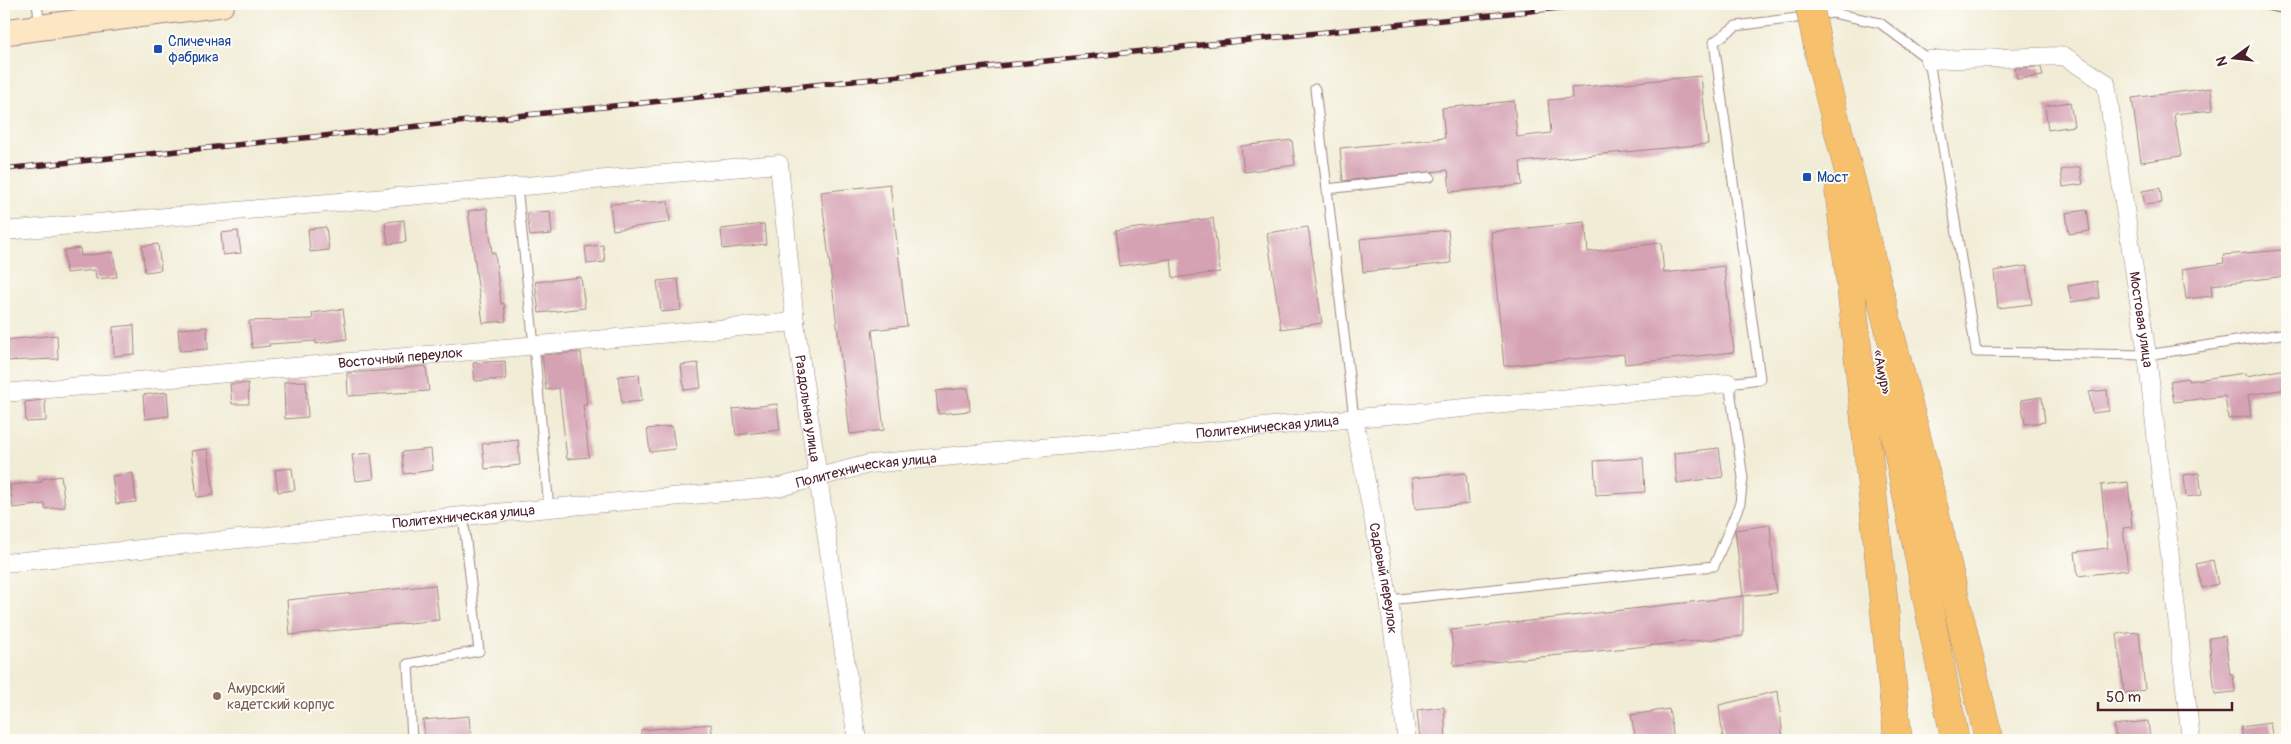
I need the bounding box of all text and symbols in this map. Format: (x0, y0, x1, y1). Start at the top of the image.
north arrow (2208, 32, 2258, 82)
place label: Спичечная фабрика (168, 33, 231, 66)
marker: Спичечная фабрика (152, 43, 164, 55)
text: N (2212, 54, 2231, 68)
place label: Мост (1817, 169, 1848, 186)
marker: Мост (1801, 171, 1813, 183)
street label: Мостовая улица (2126, 270, 2157, 368)
street label: Восточный переулок (337, 343, 464, 371)
street label: «Амур» (1869, 348, 1895, 396)
street label: Раздольная улица (791, 354, 824, 463)
street label: Политехническая улица (1196, 411, 1340, 442)
street label: Политехническая улица (794, 449, 937, 491)
street label: Политехническая улица (392, 501, 536, 532)
street label: Садовый переулок (1366, 521, 1402, 635)
scale bar (2098, 679, 2232, 711)
place label: Амурский кадетский корпус (227, 680, 335, 713)
text: 50 m (2106, 688, 2141, 707)
marker: Амурский кадетский корпус (211, 690, 223, 702)

